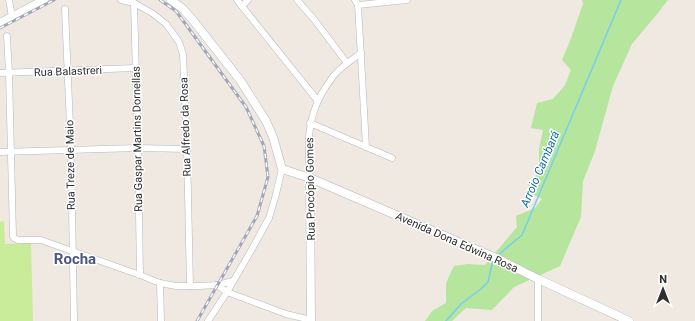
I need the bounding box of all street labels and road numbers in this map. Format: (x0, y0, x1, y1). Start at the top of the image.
street label: Rua Balastreri (34, 64, 102, 79)
street label: Rua Gaspar Martins Dornellas (130, 66, 145, 212)
street label: Rua Alfredo da Rosa (177, 77, 194, 177)
street label: Rua Treze de Maio (63, 120, 78, 210)
street label: Rua Procópio Gomes (303, 137, 318, 241)
street label: Avenida Dona Edwina Rosa (394, 210, 520, 275)

